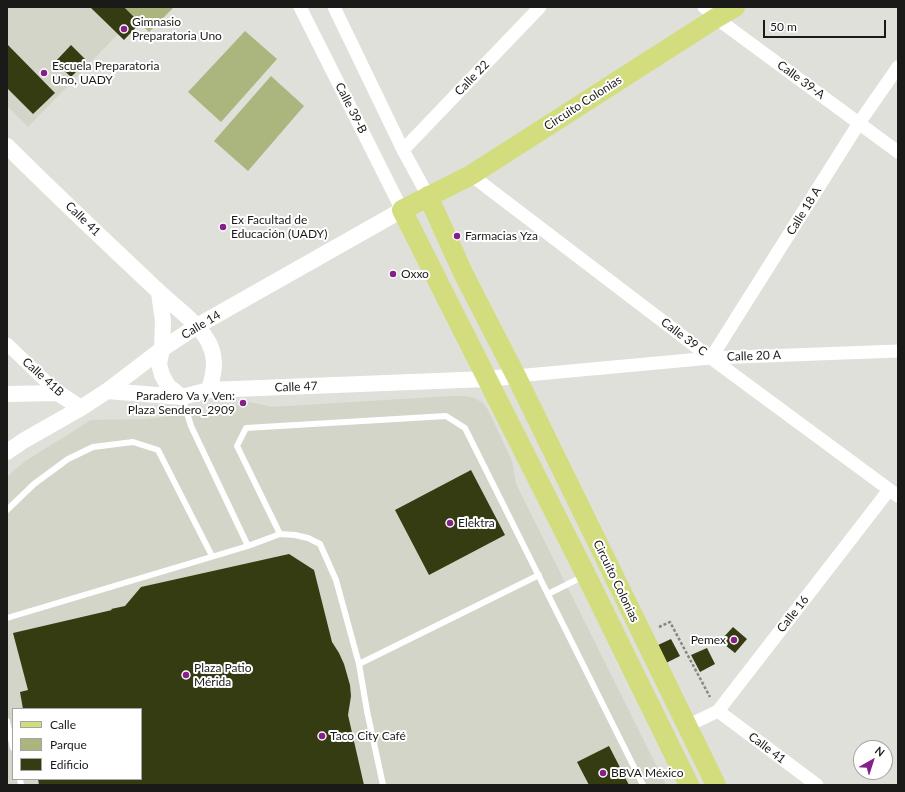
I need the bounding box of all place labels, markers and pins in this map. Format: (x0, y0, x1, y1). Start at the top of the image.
place label: Gimnasio Preparatoria Uno (132, 15, 222, 43)
marker: Gimnasio Preparatoria Uno (119, 24, 129, 34)
place label: Escuela Preparatoria Uno, UADY (52, 59, 159, 87)
marker: Escuela Preparatoria Uno, UADY (39, 68, 49, 78)
place label: Ex Facultad de Educación (UADY) (231, 213, 327, 241)
marker: Ex Facultad de Educación (UADY) (218, 222, 228, 232)
place label: Farmacias Yza (465, 229, 538, 243)
marker: Farmacias Yza (452, 231, 462, 241)
place label: Oxxo (401, 267, 429, 281)
marker: Oxxo (388, 269, 398, 279)
place label: Paradero Va y Ven: Plaza Sendero_2909 (128, 389, 235, 417)
marker: Paradero Va y Ven: Plaza Sendero_2909 (238, 398, 248, 408)
place label: Elektra (458, 516, 495, 530)
marker: Elektra (445, 518, 455, 528)
place label: Pemex (691, 633, 726, 647)
marker: Pemex (729, 635, 739, 645)
place label: Plaza Patio Mérida (194, 661, 252, 689)
marker: Plaza Patio Mérida (181, 670, 191, 680)
place label: Taco City Café (330, 729, 406, 743)
marker: Taco City Café (317, 731, 327, 741)
place label: BBVA México (611, 766, 684, 780)
marker: BBVA México (598, 768, 608, 778)

